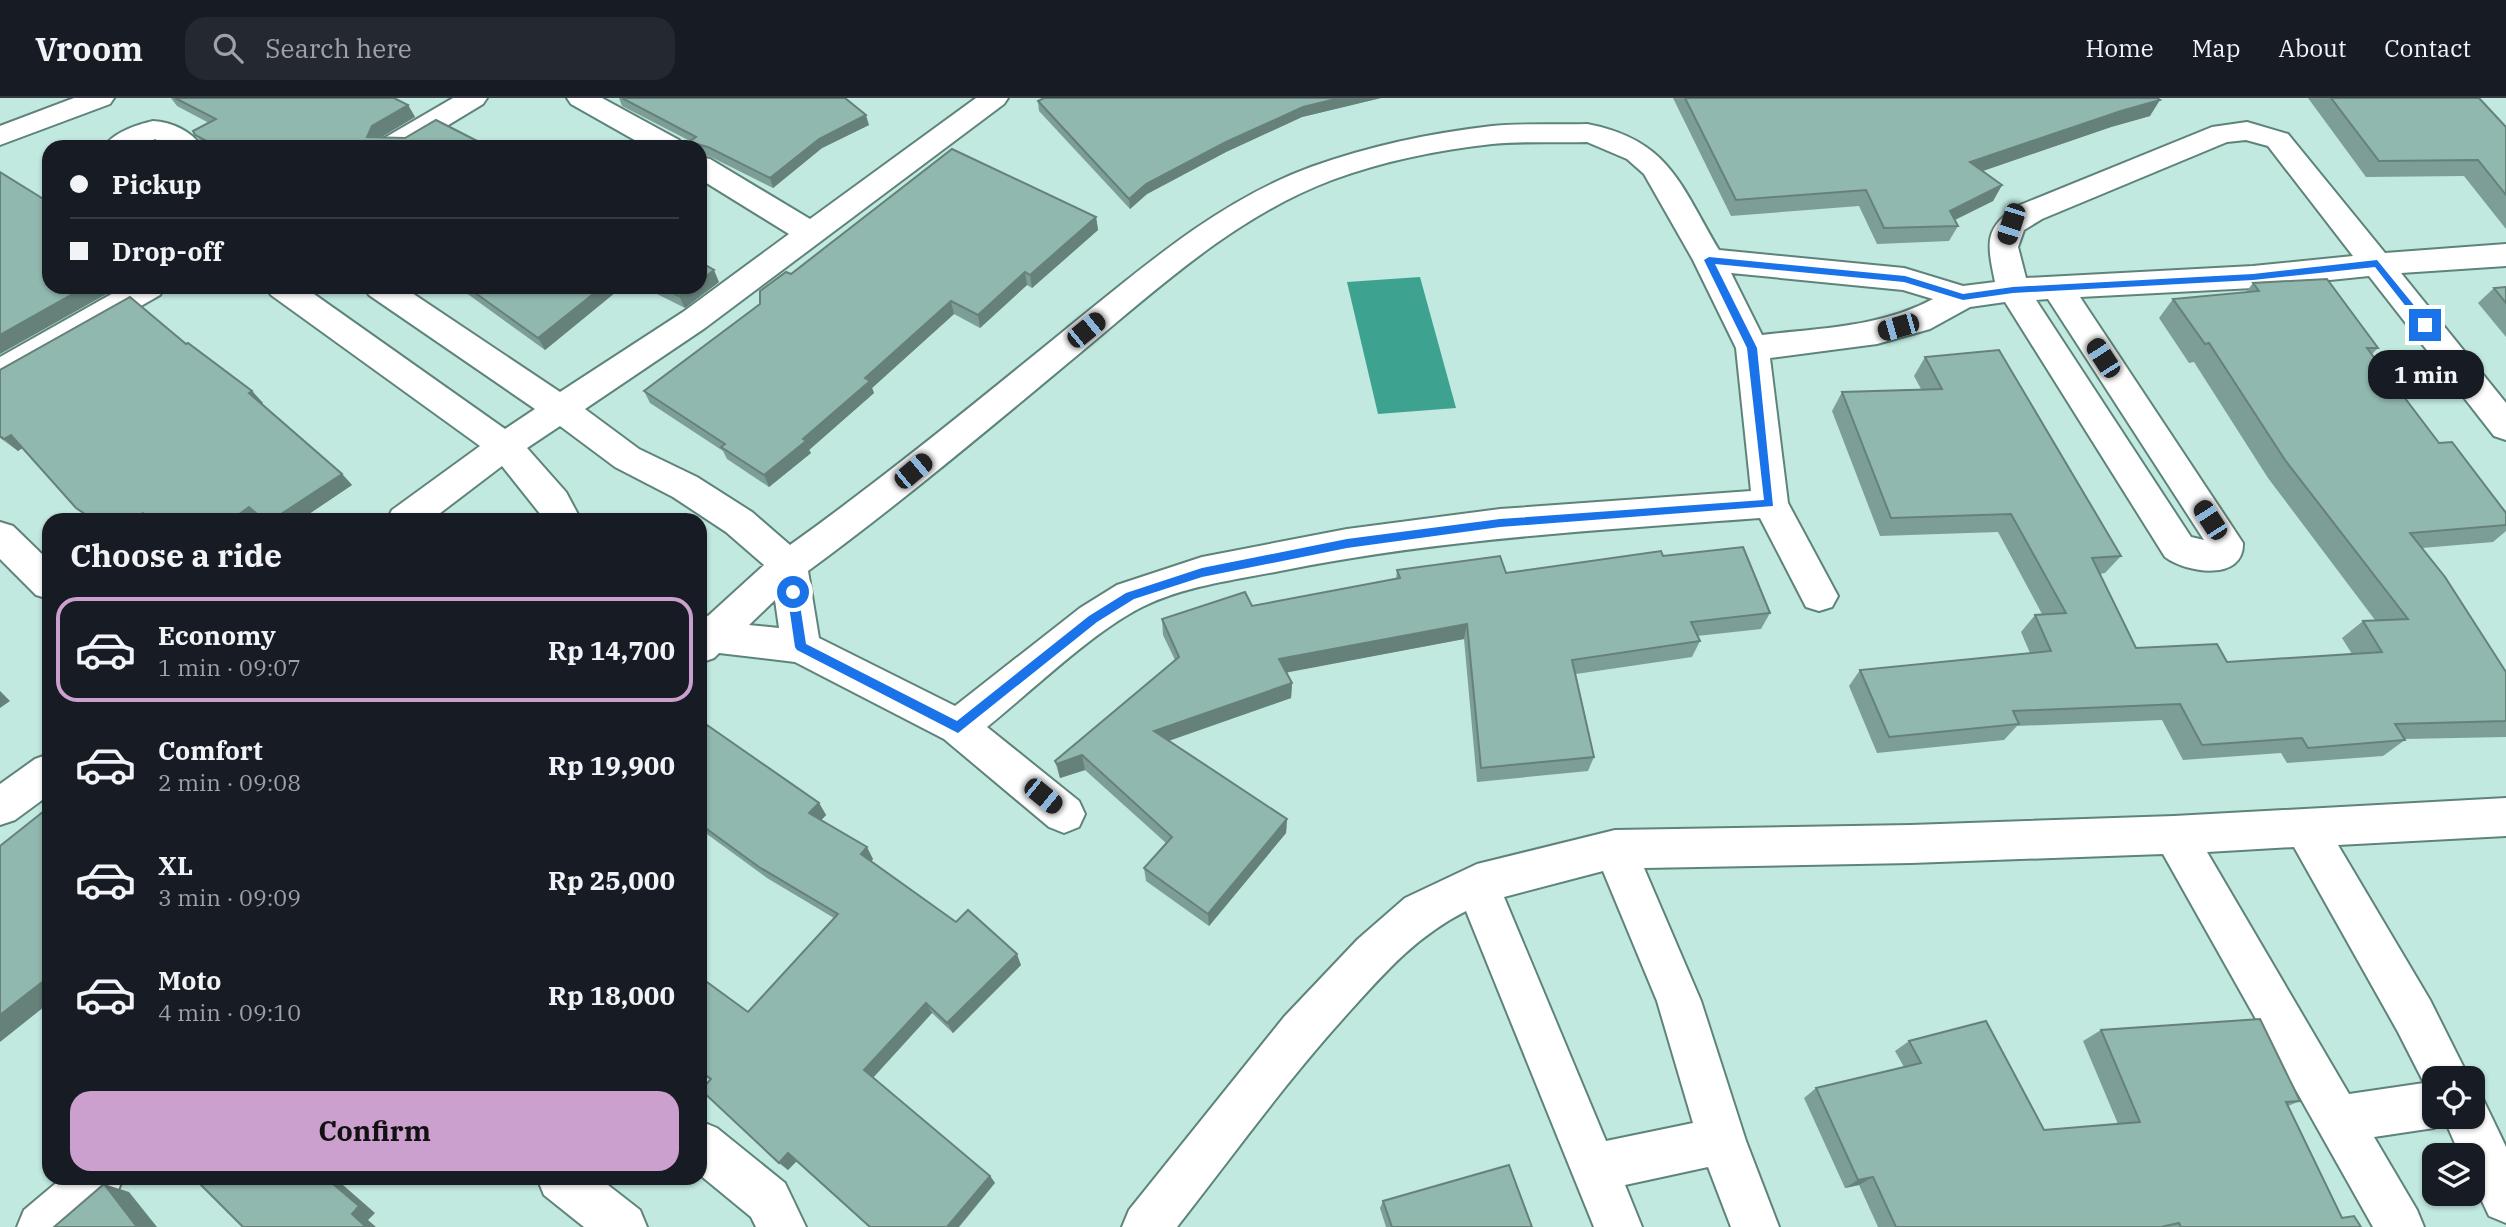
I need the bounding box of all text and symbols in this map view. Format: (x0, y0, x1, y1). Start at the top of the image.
search box (185, 17, 675, 80)
text: Vroom (35, 27, 143, 70)
icon: search (209, 29, 247, 67)
text: Search here (265, 31, 412, 65)
text: Home (2086, 32, 2154, 64)
text: Map (2192, 32, 2240, 64)
text: About (2278, 32, 2346, 64)
text: Contact (2384, 32, 2471, 64)
text: Pickup (112, 167, 202, 201)
car (1995, 201, 2028, 247)
text: Drop-off (112, 234, 223, 268)
car (1064, 309, 1109, 351)
route end (2409, 309, 2441, 341)
car (1875, 311, 1922, 343)
car (2083, 335, 2124, 381)
callout: 1 min (2367, 350, 2483, 398)
text: 1 min (2394, 359, 2458, 389)
car (891, 449, 936, 493)
car (2190, 497, 2231, 543)
text: Choose a ride (70, 534, 282, 576)
route start (777, 576, 809, 608)
icon: car (74, 618, 137, 681)
text: Economy (158, 618, 276, 652)
text: Rp 14,700 (548, 633, 675, 667)
text: 1 min · 09:07 (158, 652, 301, 682)
icon: car (74, 733, 137, 796)
text: Comfort (158, 733, 263, 767)
text: Rp 19,900 (548, 748, 675, 782)
text: 2 min · 09:08 (158, 767, 301, 797)
car (1021, 775, 1066, 817)
icon: car (74, 848, 137, 911)
text: XL (158, 848, 193, 882)
text: Rp 25,000 (548, 863, 675, 897)
text: 3 min · 09:09 (158, 882, 301, 912)
icon: car (74, 963, 137, 1026)
text: Moto (158, 963, 221, 997)
text: Rp 18,000 (548, 978, 675, 1012)
text: 4 min · 09:10 (158, 997, 301, 1027)
map controls (2422, 1066, 2485, 1206)
button: locate (2422, 1066, 2485, 1129)
button: Confirm (70, 1091, 679, 1171)
button: layers (2422, 1143, 2485, 1206)

